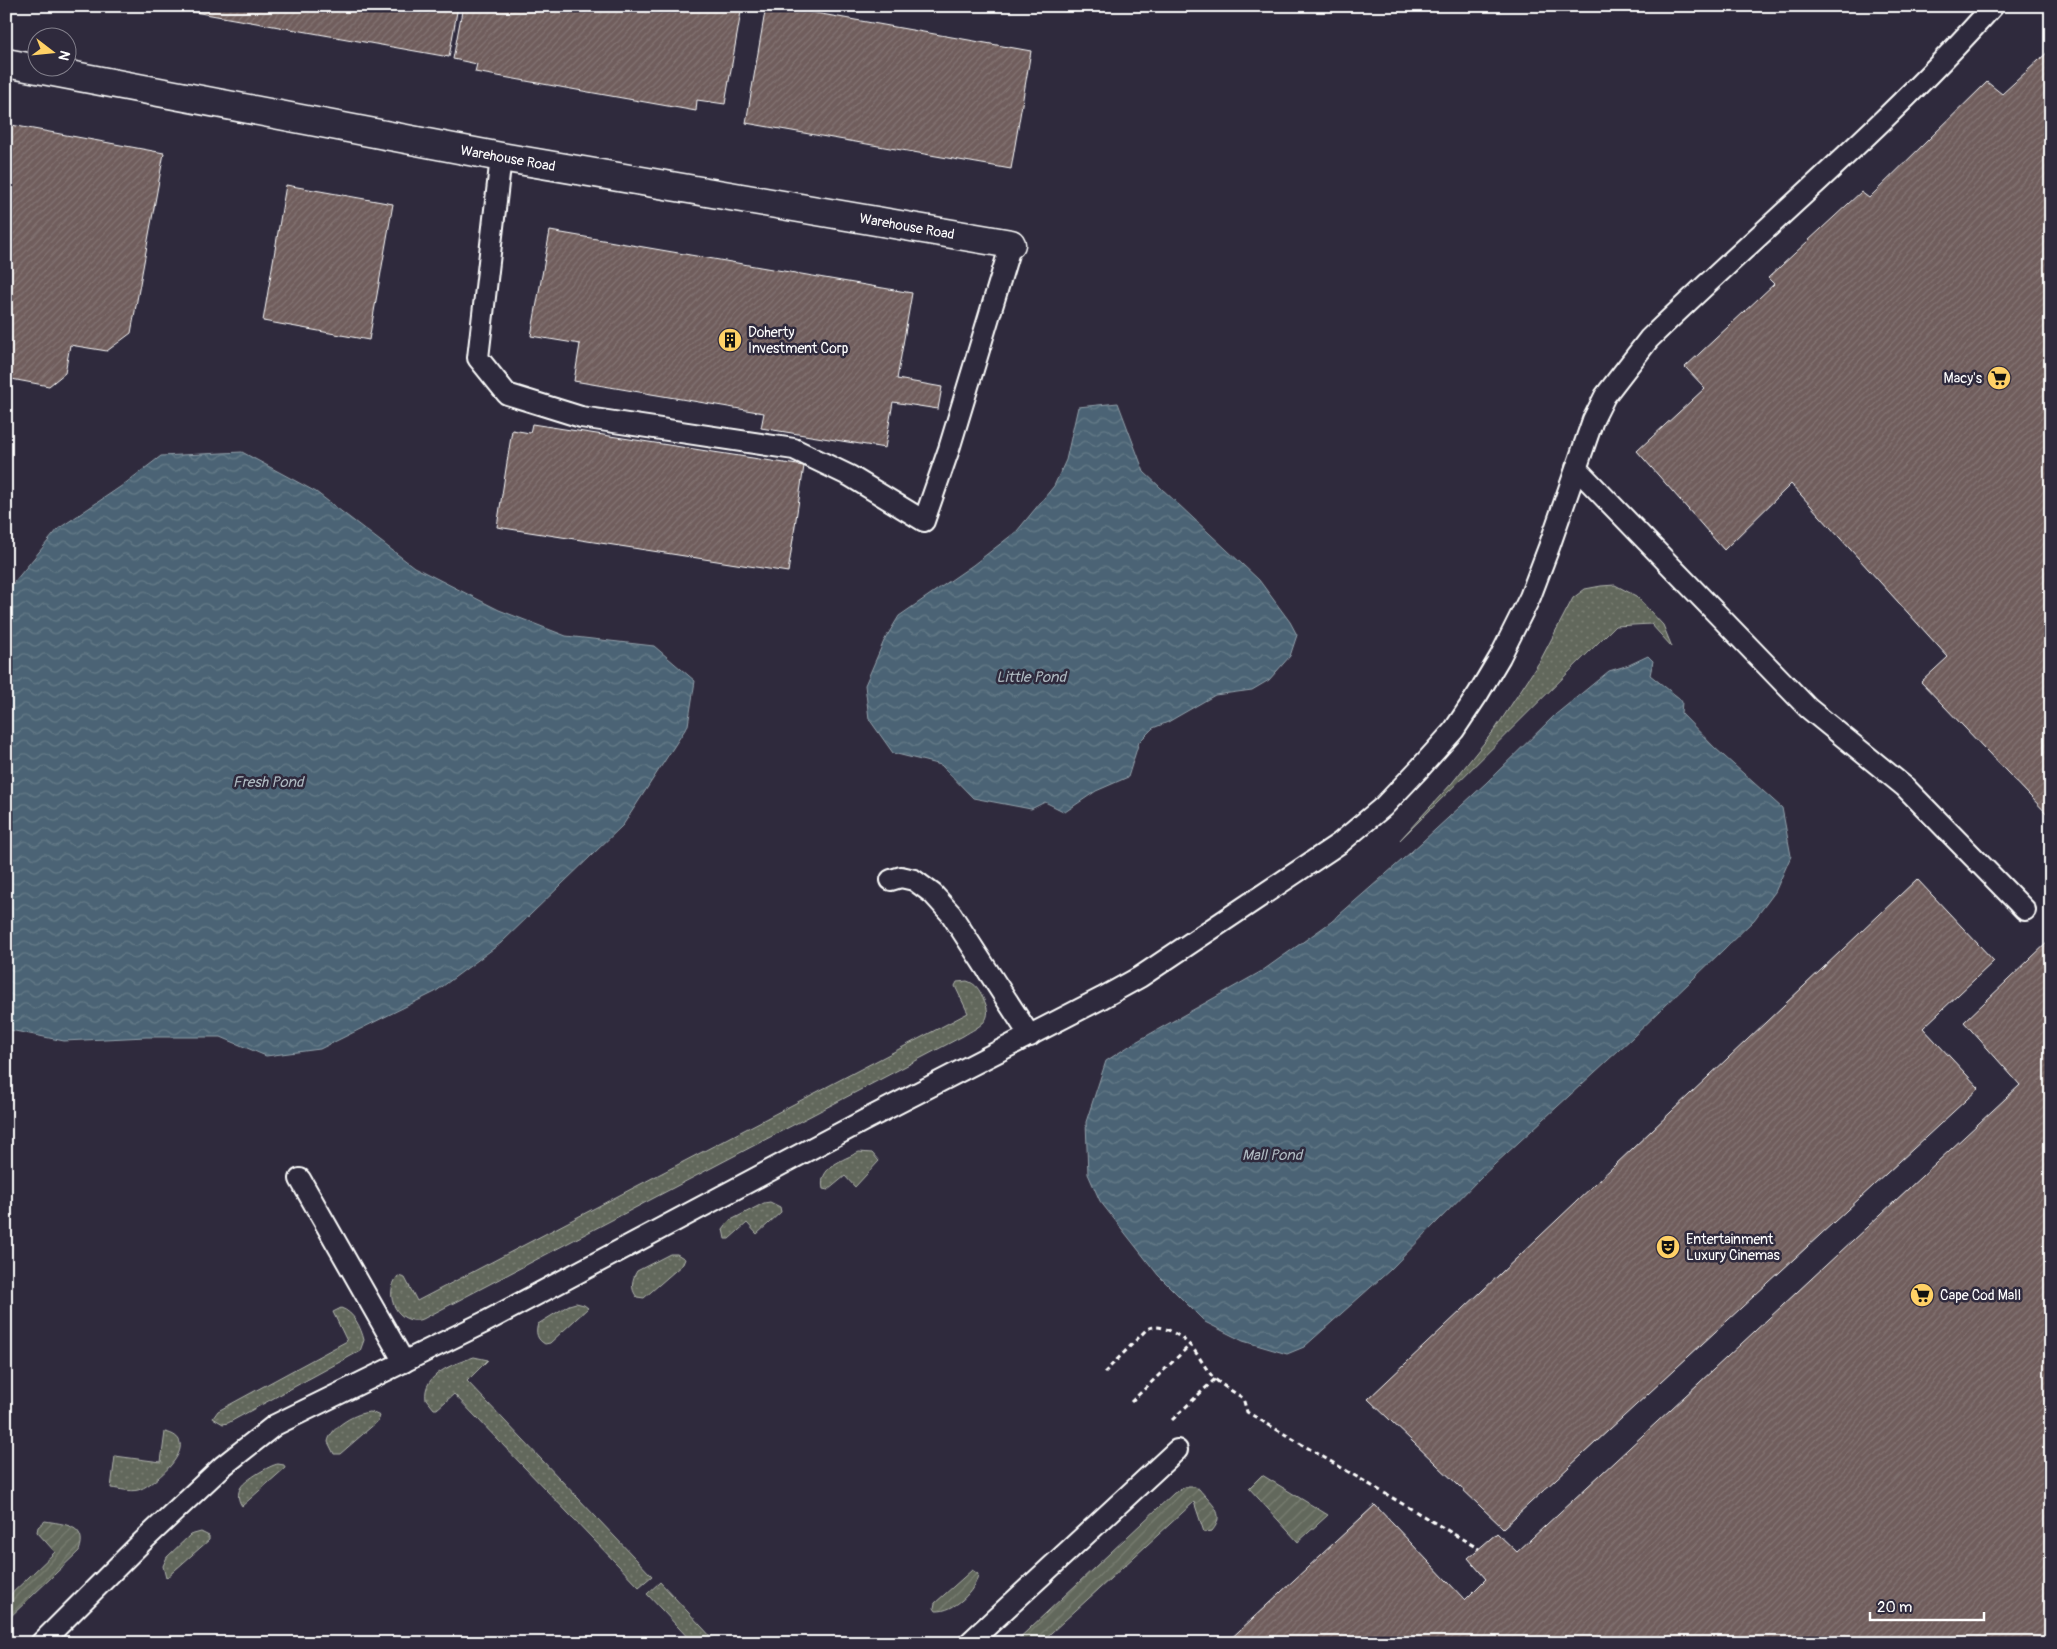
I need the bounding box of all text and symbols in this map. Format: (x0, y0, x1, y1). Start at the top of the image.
north arrow (28, 28, 78, 78)
text: N (55, 49, 73, 62)
street label: Warehouse Road (459, 142, 557, 175)
street label: Warehouse Road (858, 210, 956, 243)
place label: Doherty Investment Corp (748, 324, 849, 357)
building icon: Doherty Investment Corp (717, 327, 743, 353)
supermarket icon: Macy's (1986, 365, 2012, 391)
place label: Macy's (1944, 370, 1983, 387)
water label: Little Pond (996, 668, 1067, 687)
water label: Fresh Pond (233, 773, 305, 792)
water label: Mall Pond (1242, 1146, 1304, 1165)
place label: Entertainment Luxury Cinemas (1686, 1231, 1781, 1264)
theatre icon: Entertainment Luxury Cinemas (1655, 1234, 1681, 1260)
supermarket icon: Cape Cod Mall (1909, 1282, 1935, 1308)
place label: Cape Cod Mall (1940, 1287, 2021, 1304)
scale bar (1870, 1589, 1983, 1621)
text: 20 m (1877, 1598, 1912, 1617)

